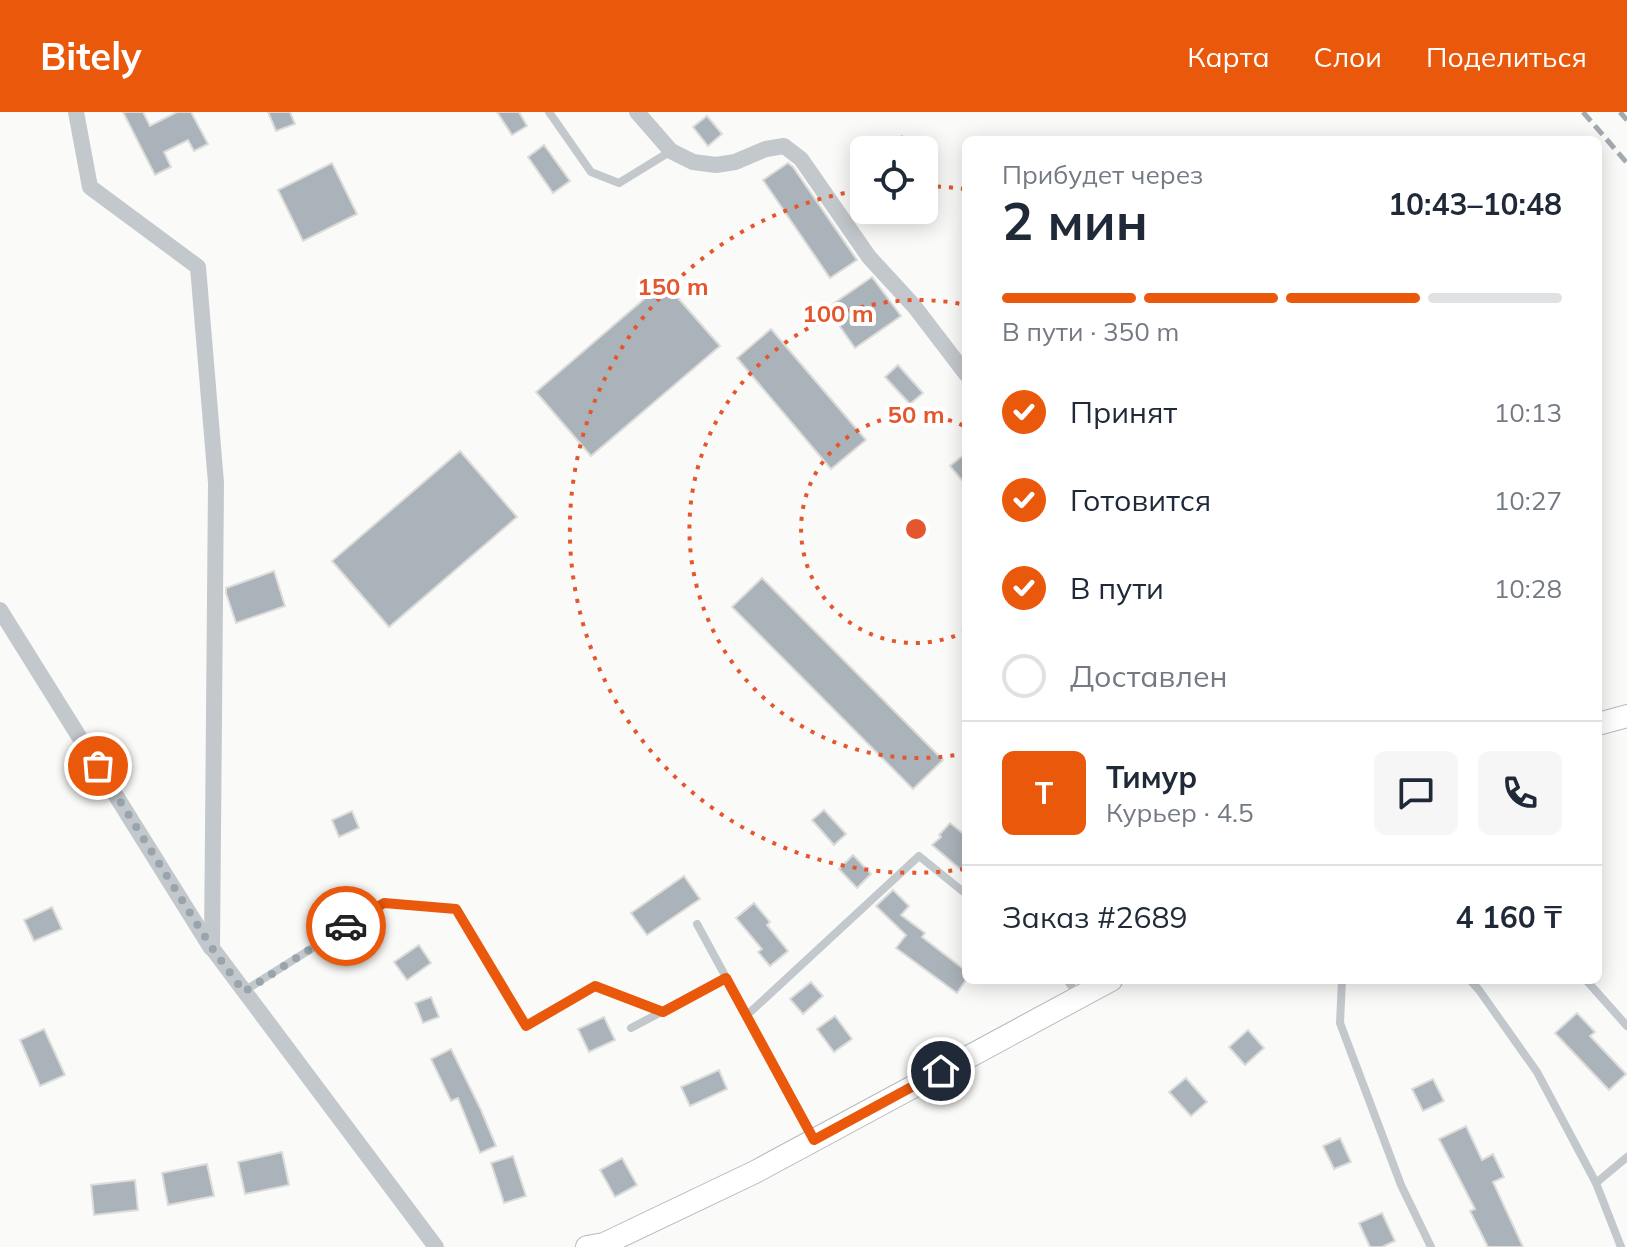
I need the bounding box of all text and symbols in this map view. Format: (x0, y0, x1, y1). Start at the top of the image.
text: Bitely (40, 32, 142, 80)
text: Карта (1187, 39, 1270, 74)
text: Слои (1314, 39, 1382, 74)
text: Поделиться (1426, 39, 1587, 74)
map controls (850, 136, 938, 224)
button: locate (850, 136, 938, 224)
text: Прибудет через (1002, 158, 1203, 191)
text: 10:43–10:48 (1388, 185, 1562, 223)
text: 2 мин (1002, 188, 1148, 253)
text: 150 m (637, 271, 709, 301)
text: 100 m (802, 298, 874, 328)
text: В пути · 350 m (1002, 315, 1179, 348)
icon: check (1002, 390, 1046, 434)
text: Принят (1070, 393, 1177, 431)
text: 10:13 (1494, 396, 1562, 429)
text: 50 m (888, 399, 944, 429)
icon: check (1002, 478, 1046, 522)
text: Готовится (1070, 481, 1211, 519)
text: 10:27 (1494, 484, 1562, 517)
centre of rings (902, 515, 930, 543)
icon: check (1002, 566, 1046, 610)
text: В пути (1070, 569, 1164, 607)
text: 10:28 (1494, 572, 1562, 605)
text: Доставлен (1070, 657, 1228, 695)
pin (64, 732, 132, 800)
icon: bag (76, 744, 120, 788)
button: chat (1374, 751, 1458, 835)
button: phone (1478, 751, 1562, 835)
text: Тимур (1106, 758, 1197, 796)
text: Т (1035, 774, 1053, 812)
text: Курьер · 4.5 (1106, 796, 1254, 829)
courier (306, 886, 386, 966)
text: Заказ #2689 (1002, 898, 1187, 936)
text: 4 160 ₸ (1456, 898, 1562, 936)
icon: car (324, 904, 368, 948)
pin (907, 1037, 975, 1105)
icon: home (919, 1049, 963, 1093)

